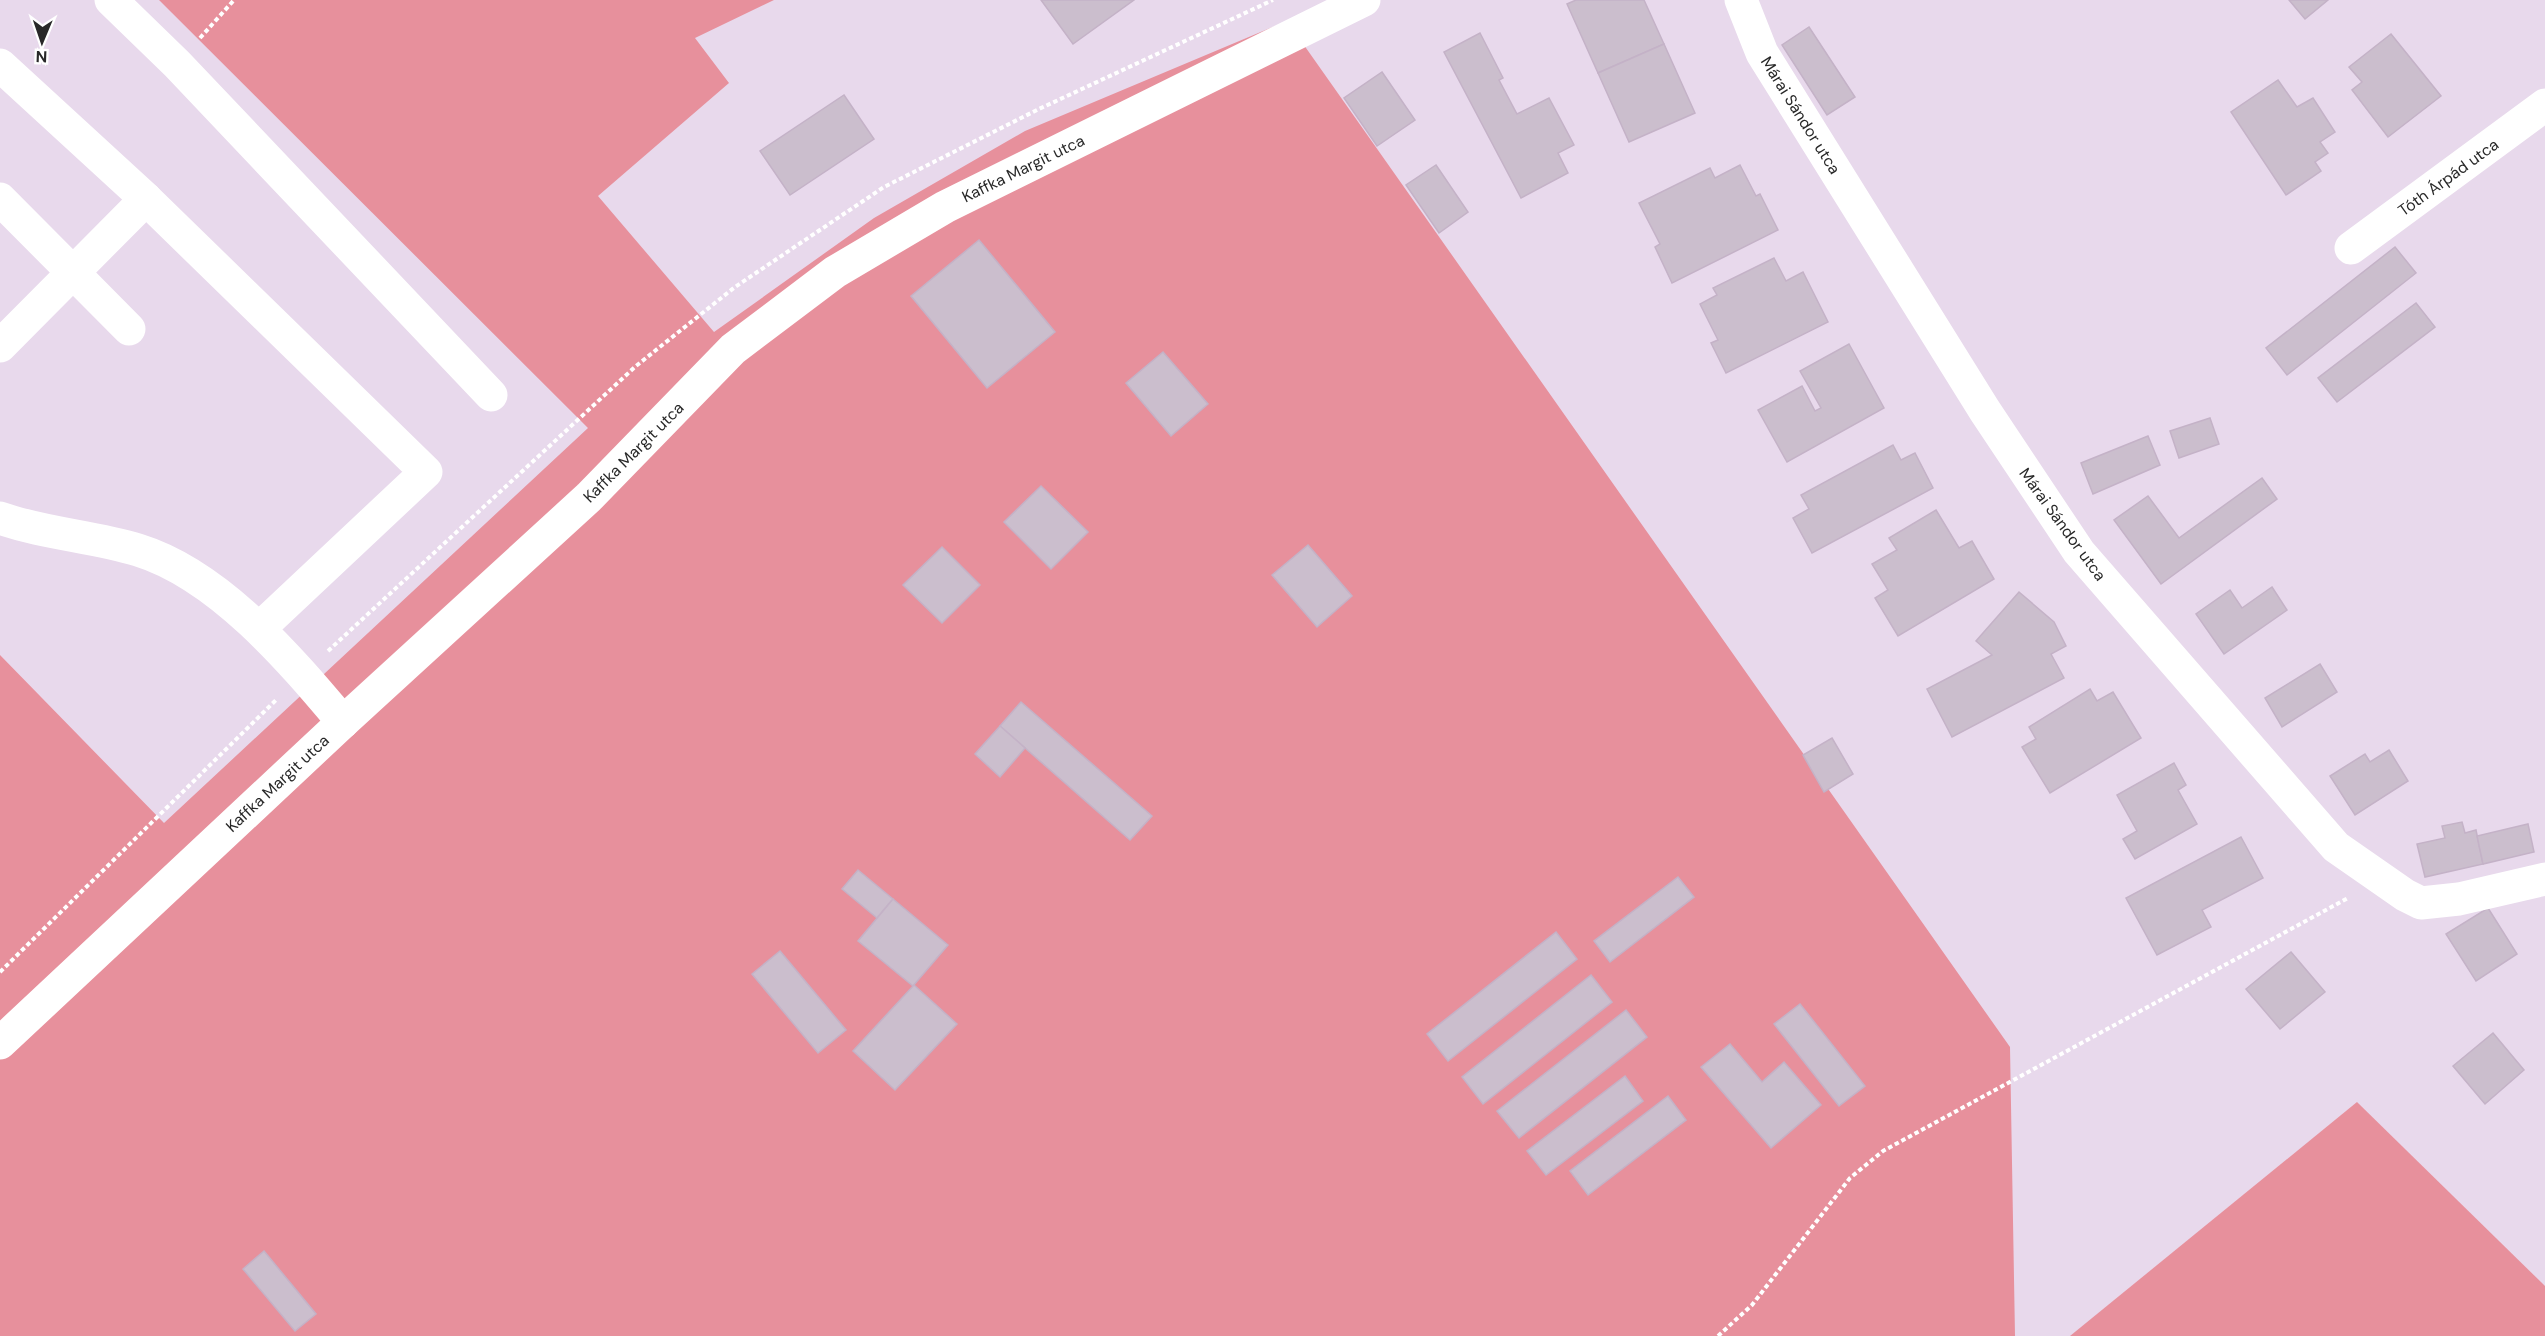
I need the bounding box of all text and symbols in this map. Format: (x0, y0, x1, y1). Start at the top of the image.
north arrow (12, 12, 72, 72)
text: N (35, 46, 48, 67)
street label: Márai Sándor utca (1756, 53, 1845, 178)
street label: Kaffka Margit utca (958, 130, 1088, 207)
street label: Tóth Árpád utca (2394, 134, 2503, 221)
street label: Kaffka Margit utca (579, 398, 688, 507)
street label: Márai Sándor utca (2014, 464, 2111, 585)
street label: Kaffka Margit utca (221, 730, 333, 837)

